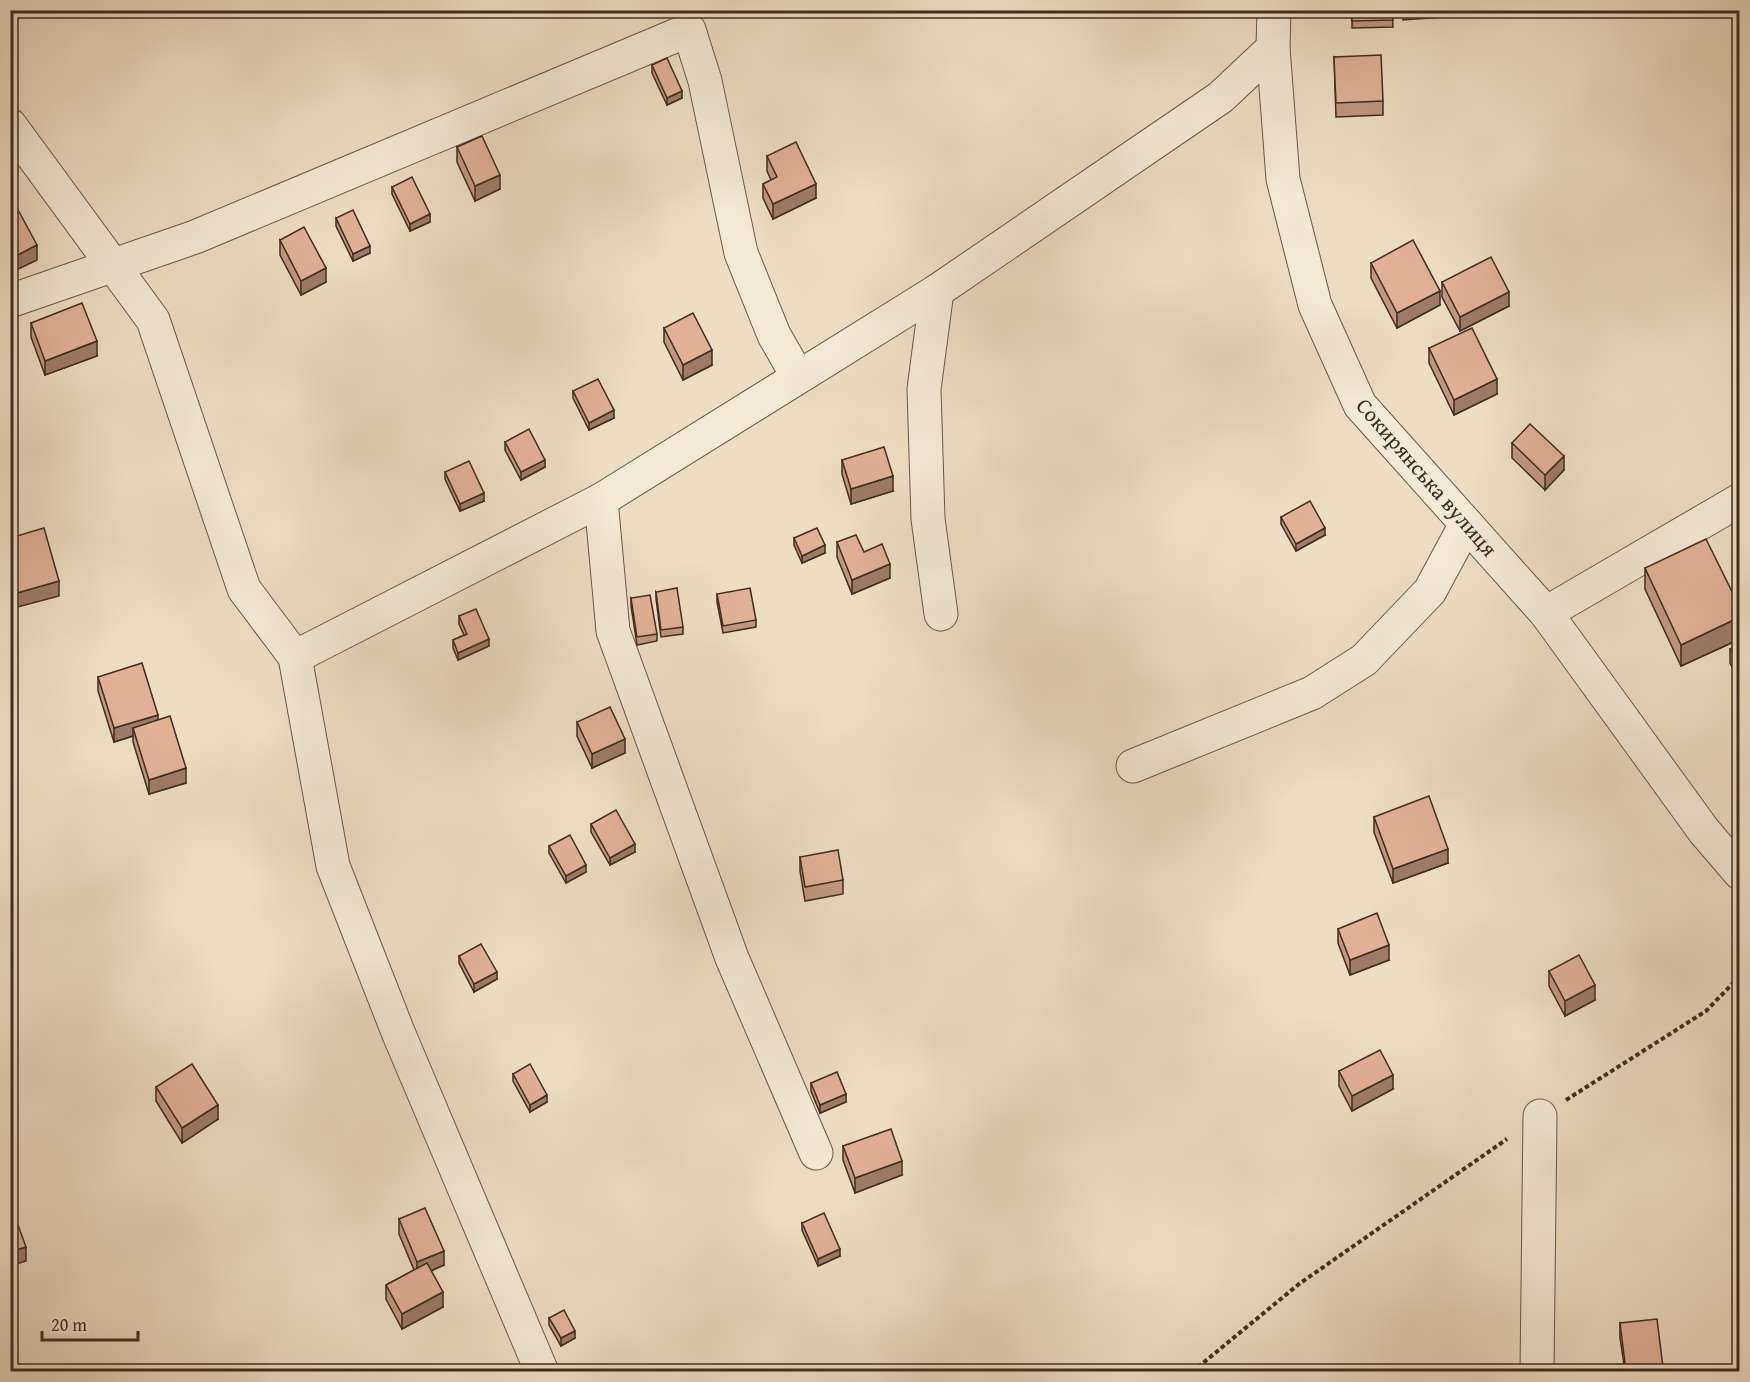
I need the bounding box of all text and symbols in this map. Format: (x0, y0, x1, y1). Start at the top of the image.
street label: Сокирянська вулиця (1349, 391, 1505, 563)
scale bar (42, 1304, 138, 1342)
text: 20 m (51, 1311, 87, 1338)

